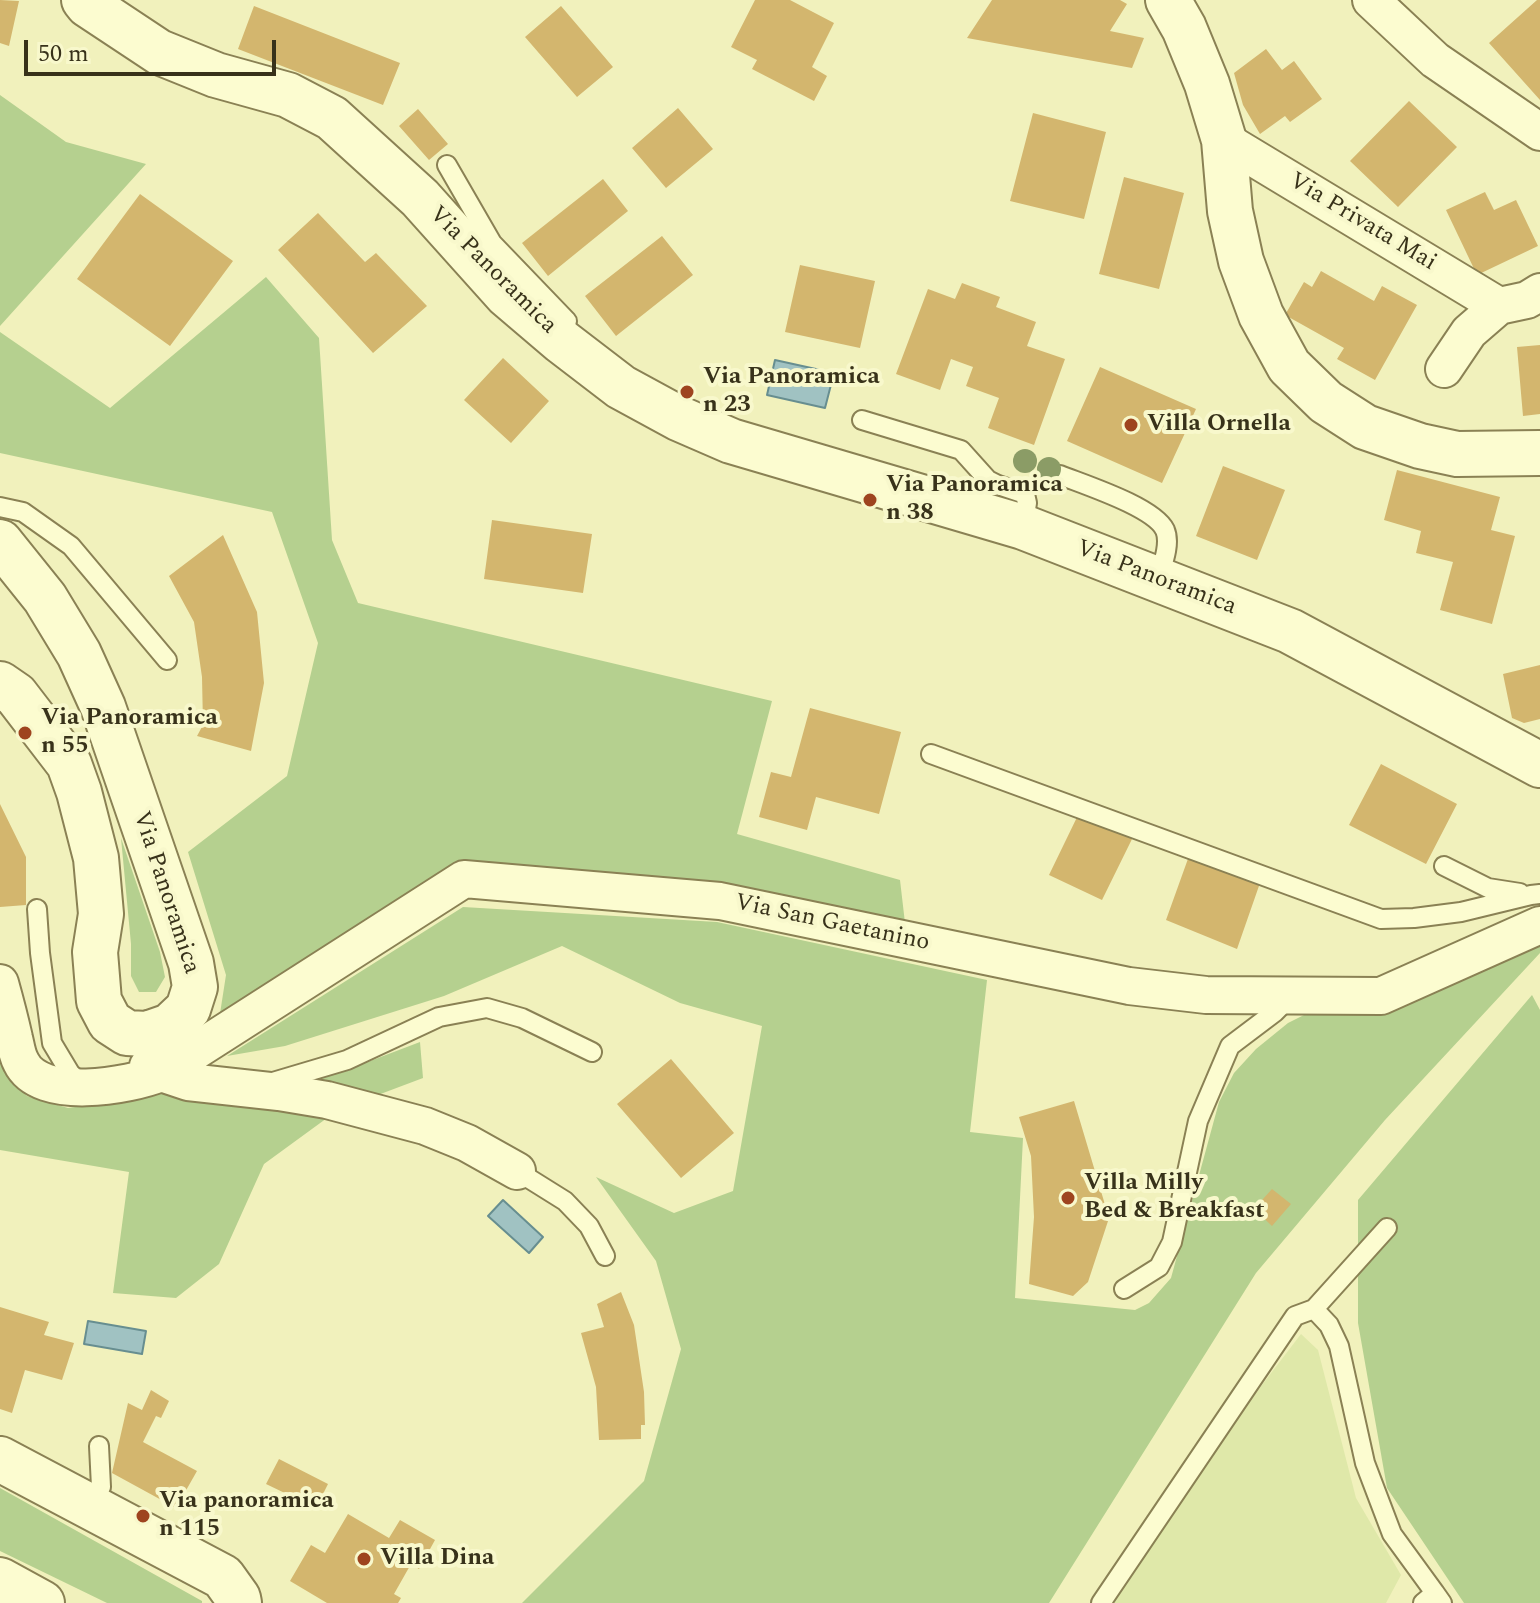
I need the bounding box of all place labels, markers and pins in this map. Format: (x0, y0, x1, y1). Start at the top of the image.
place label: Via Panoramica n 23 (703, 364, 880, 420)
marker: Via Panoramica n 23 (678, 383, 696, 401)
place label: Villa Ornella (1147, 411, 1291, 439)
marker: Villa Ornella (1122, 416, 1140, 434)
place label: Via Panoramica n 38 (886, 472, 1063, 528)
marker: Via Panoramica n 38 (861, 491, 879, 509)
place label: Via Panoramica n 55 (41, 705, 218, 761)
marker: Via Panoramica n 55 (16, 724, 34, 742)
place label: Villa Milly Bed & Breakfast (1084, 1170, 1265, 1226)
marker: Villa Milly Bed & Breakfast (1059, 1189, 1077, 1207)
place label: Via panoramica n 115 (159, 1488, 334, 1544)
marker: Via panoramica n 115 (134, 1507, 152, 1525)
place label: Villa Dina (380, 1545, 494, 1573)
marker: Villa Dina (355, 1550, 373, 1568)

